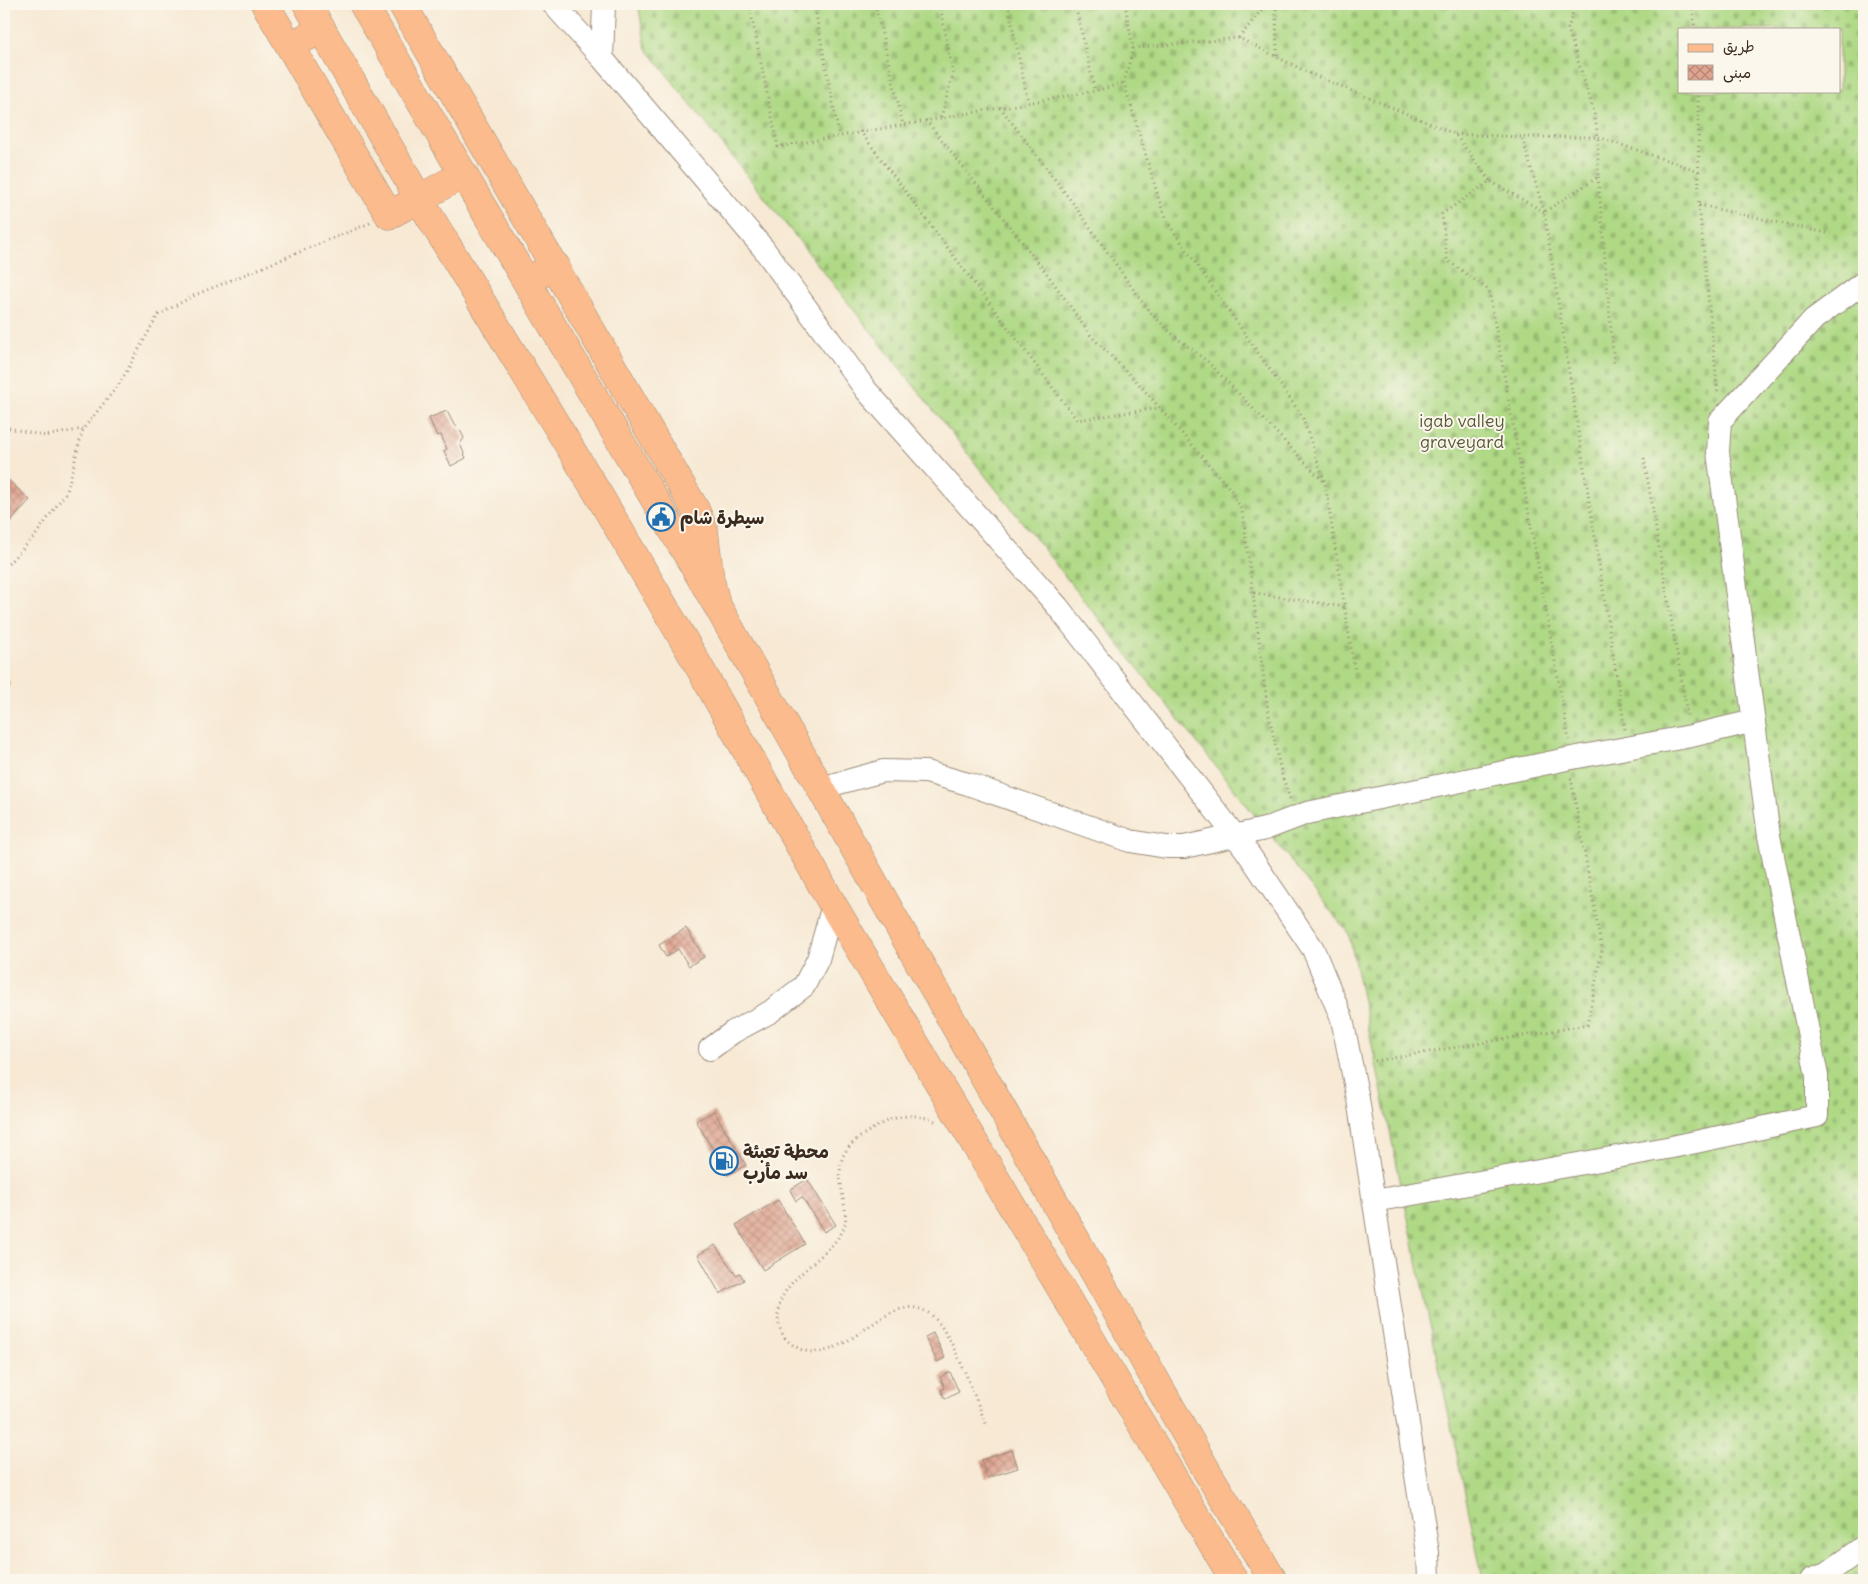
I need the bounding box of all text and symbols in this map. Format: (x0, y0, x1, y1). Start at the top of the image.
legend (1678, 28, 1840, 92)
text: طريق (1723, 37, 1755, 56)
text: مبنى (1723, 63, 1751, 83)
park label: igab valley graveyard (1419, 409, 1505, 453)
public building icon: سيطرة شام (646, 502, 676, 532)
place label: سيطرة شام (680, 506, 764, 532)
place label: محطة تعبئة سد مأرب (743, 1140, 829, 1184)
fuel station icon: محطة تعبئة سد مأرب (709, 1146, 739, 1176)

